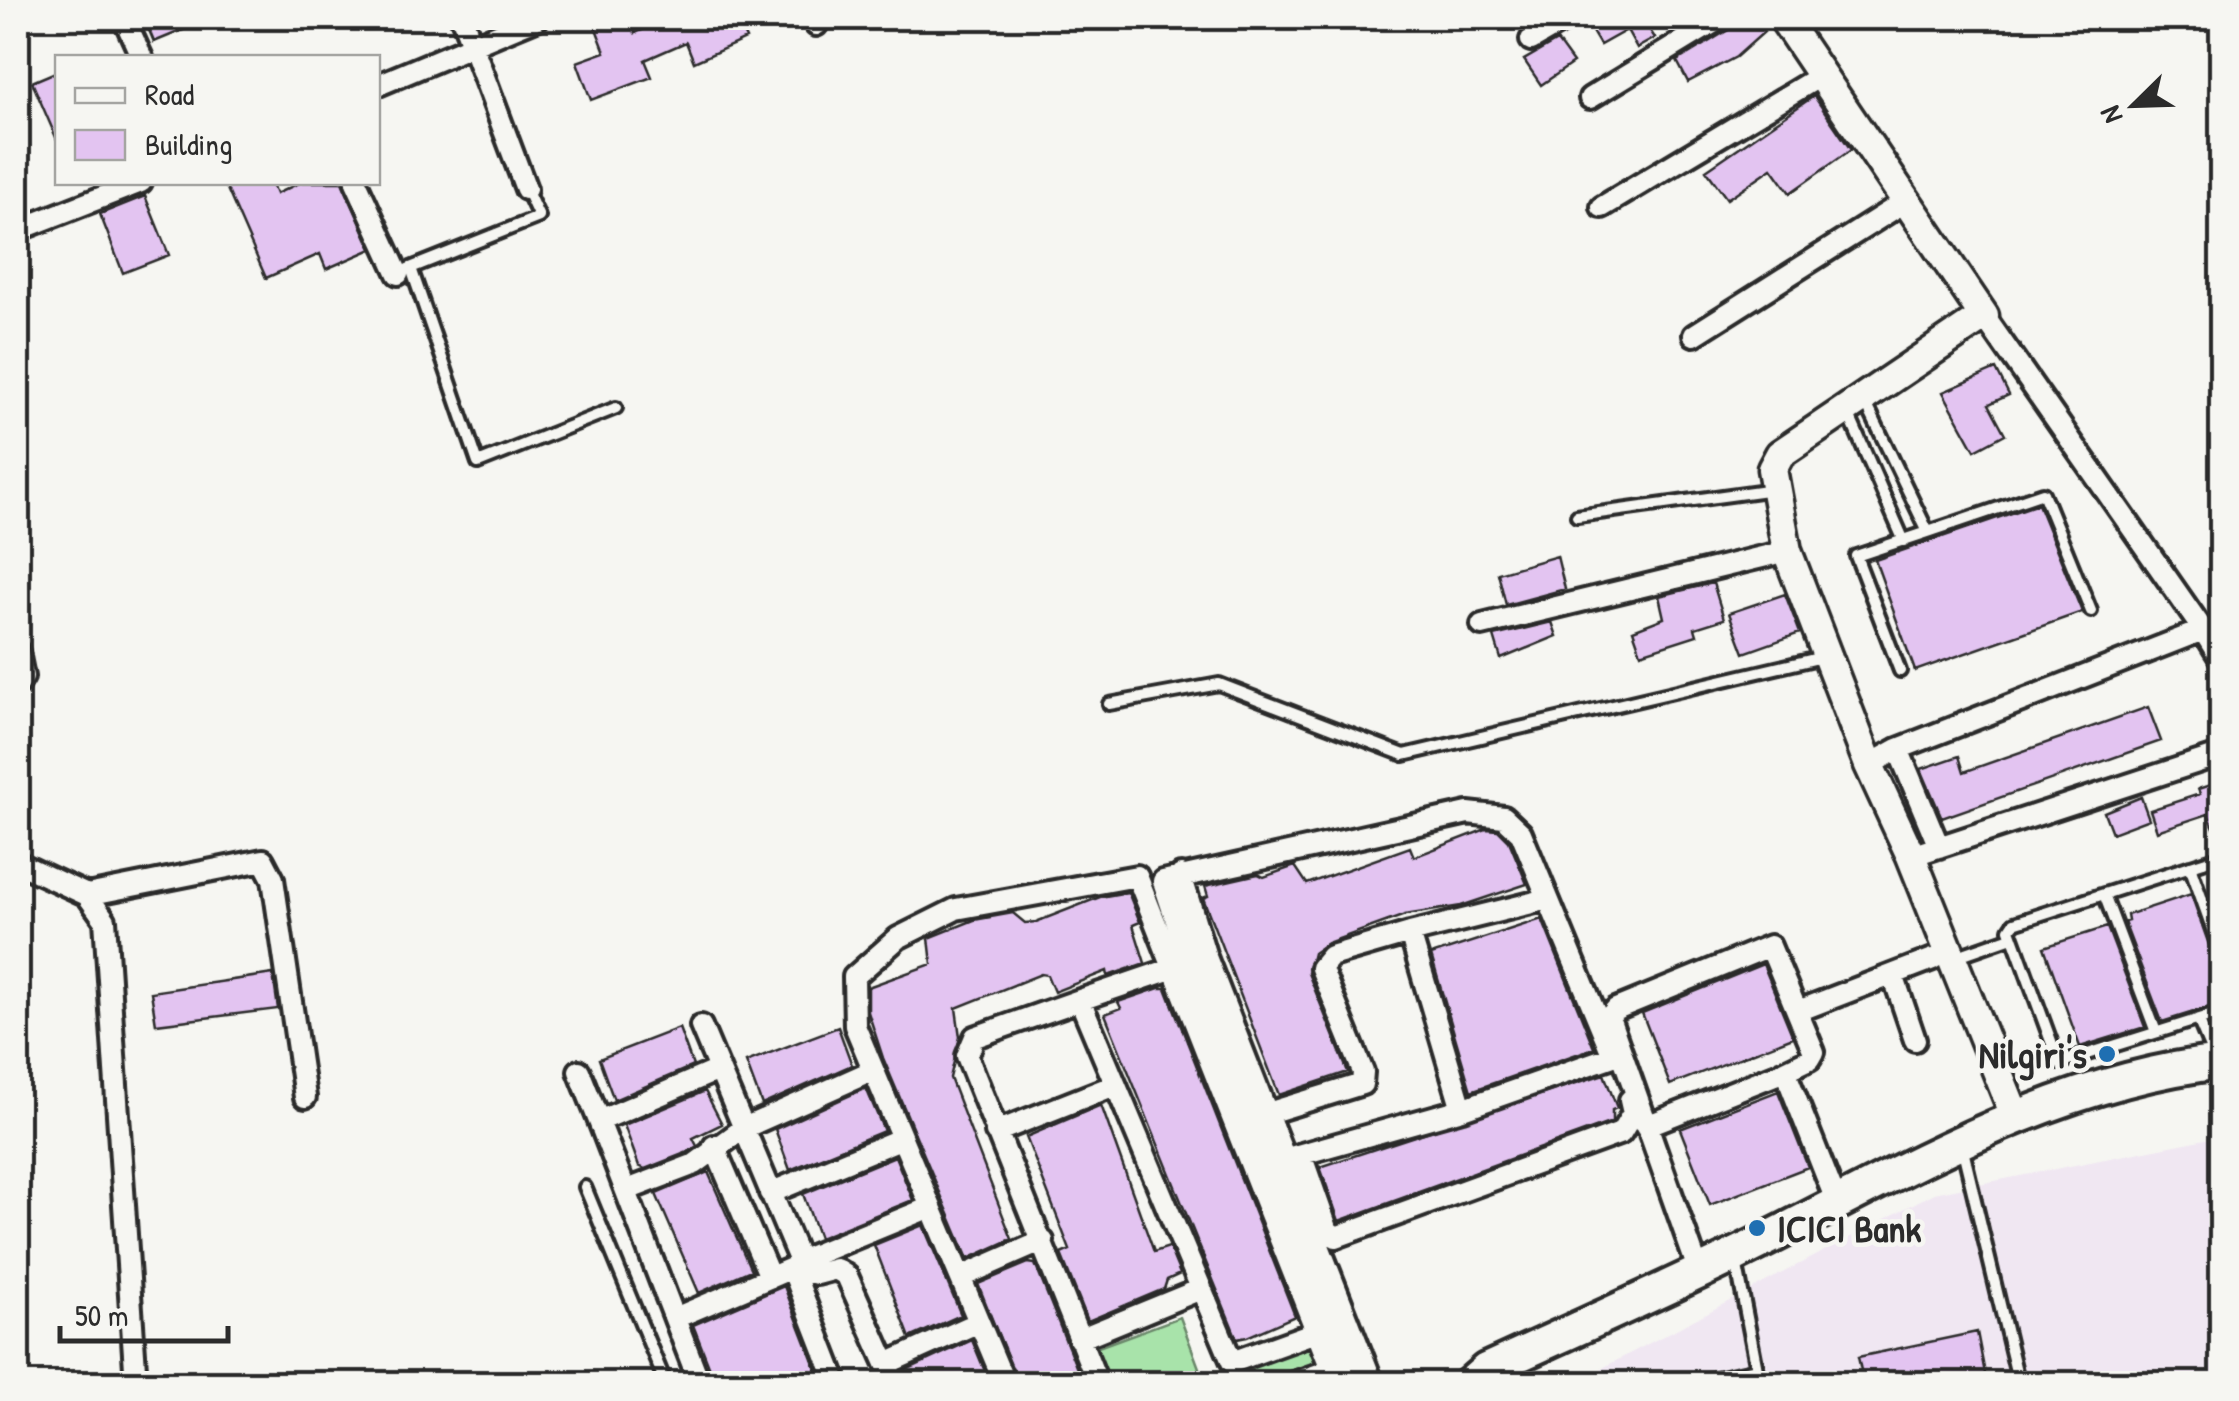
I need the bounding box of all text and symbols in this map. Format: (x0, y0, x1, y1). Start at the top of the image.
legend (55, 55, 380, 185)
north arrow (2084, 55, 2184, 155)
text: Road (145, 74, 194, 114)
text: N (2091, 100, 2131, 129)
text: Building (145, 124, 232, 164)
place label: Nilgiri's (1979, 1028, 2087, 1081)
marker: Nilgiri's (2096, 1043, 2118, 1065)
place label: ICICI Bank (1777, 1202, 1922, 1254)
marker: ICICI Bank (1746, 1217, 1768, 1239)
scale bar (60, 1281, 228, 1343)
text: 50 m (75, 1295, 128, 1335)

